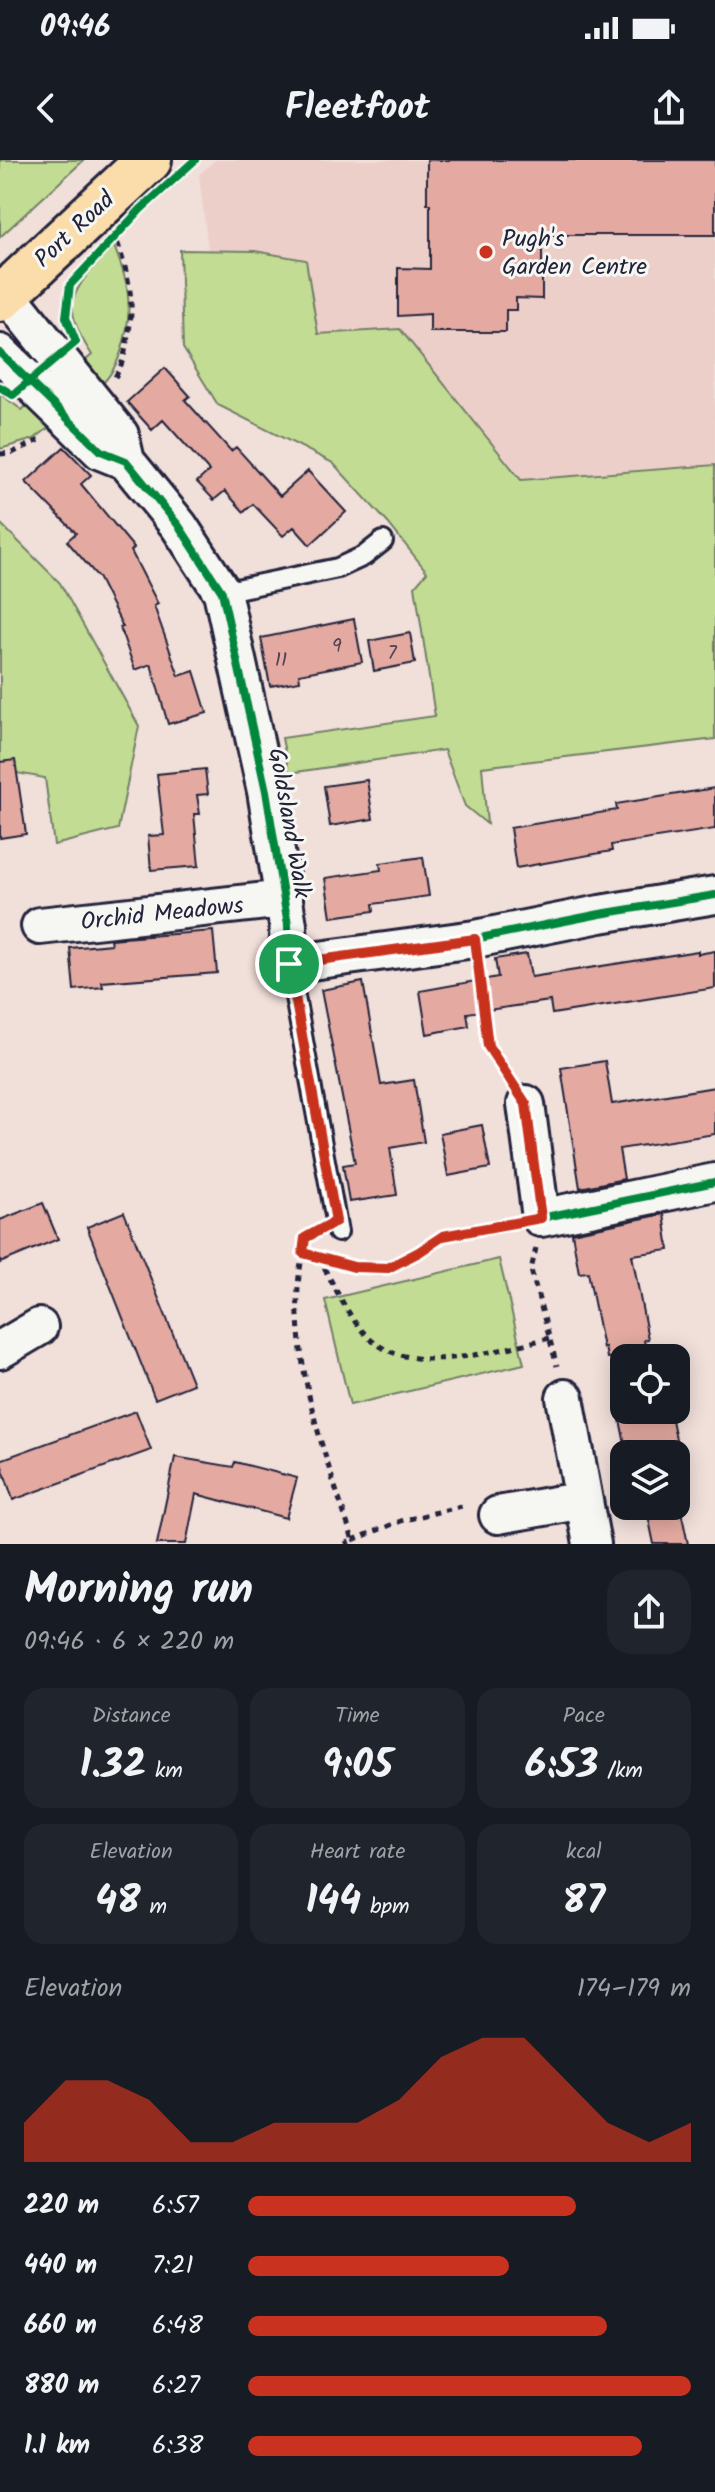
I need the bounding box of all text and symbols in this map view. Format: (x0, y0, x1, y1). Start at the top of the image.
text: 09:46 (40, 4, 111, 52)
text: Fleetfoot (285, 80, 430, 137)
icon: back (24, 86, 68, 130)
icon: share (647, 86, 691, 130)
street label: Port Road (26, 181, 125, 278)
place label: Pugh's Garden Centre (502, 220, 647, 287)
marker: Pugh's Garden Centre (477, 243, 495, 261)
house number: 9 (332, 631, 342, 663)
house number: 7 (387, 638, 397, 670)
house number: 11 (275, 645, 287, 677)
street label: Goldsland Walk (256, 745, 321, 902)
street label: Orchid Meadows (79, 887, 246, 942)
pin (255, 930, 323, 998)
icon: arrive (267, 942, 311, 986)
map controls (610, 1344, 690, 1520)
button: locate (610, 1344, 690, 1424)
button: layers (610, 1440, 690, 1520)
text: Morning run (24, 1556, 253, 1626)
button: share (607, 1570, 691, 1654)
text: 09:46 · 6 × 220 m (24, 1621, 234, 1663)
text: Distance (92, 1699, 171, 1734)
text: Time (335, 1699, 380, 1734)
text: Pace (563, 1699, 605, 1734)
text: 1.32 (79, 1734, 146, 1798)
text: 9:05 (322, 1734, 393, 1798)
text: 6:53 (525, 1734, 598, 1798)
text: km (146, 1754, 183, 1789)
text: /km (598, 1754, 643, 1789)
text: Elevation (90, 1835, 173, 1870)
text: Heart rate (310, 1835, 405, 1870)
text: kcal (566, 1835, 602, 1870)
text: 48 (95, 1870, 141, 1934)
text: 144 (305, 1870, 361, 1934)
text: 87 (563, 1870, 605, 1934)
text: m (141, 1890, 167, 1925)
text: bpm (361, 1890, 410, 1925)
text: Elevation (24, 1968, 122, 2010)
text: 174–179 m (577, 1968, 691, 2010)
text: 220 m (24, 2185, 99, 2227)
text: 6:57 (152, 2185, 199, 2227)
text: 440 m (24, 2245, 97, 2287)
text: 7:21 (152, 2245, 194, 2287)
text: 660 m (24, 2305, 97, 2347)
text: 6:48 (152, 2305, 203, 2347)
text: 880 m (24, 2365, 99, 2407)
text: 6:27 (152, 2365, 200, 2407)
text: 1.1 km (24, 2425, 90, 2467)
text: 6:38 (152, 2425, 203, 2467)

